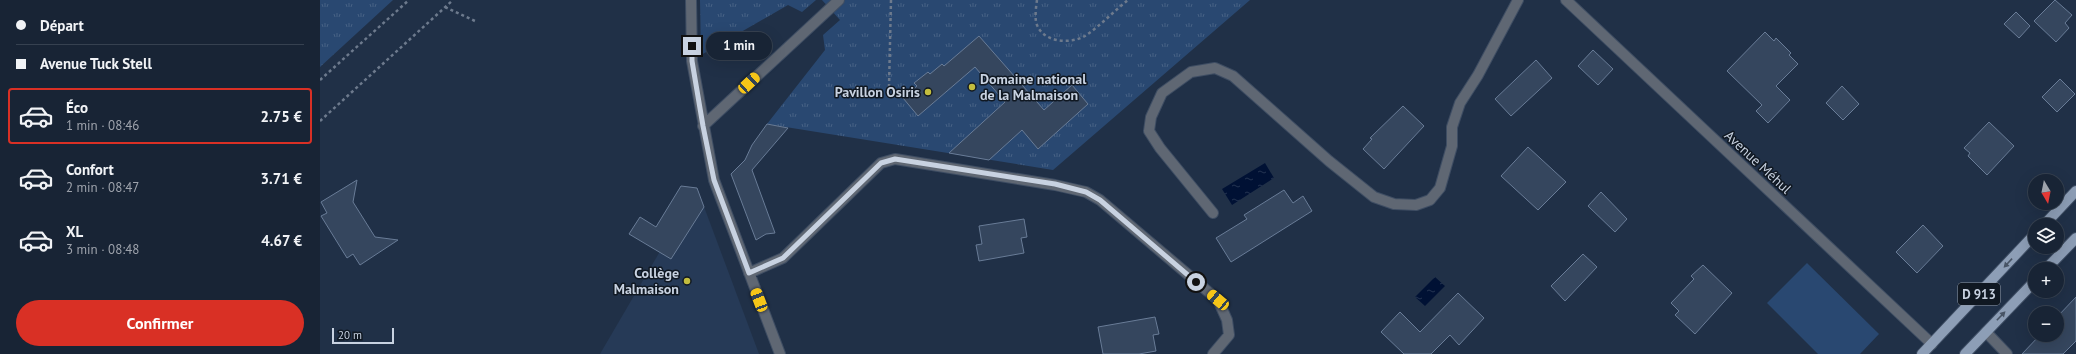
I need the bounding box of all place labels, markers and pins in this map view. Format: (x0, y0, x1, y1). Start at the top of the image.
place label: Domaine national de la Malmaison (980, 70, 1087, 104)
marker: Domaine national de la Malmaison (967, 82, 977, 92)
place label: Pavillon Osiris (835, 83, 920, 101)
marker: Pavillon Osiris (923, 87, 933, 97)
place label: Collège Malmaison (614, 264, 679, 298)
marker: Collège Malmaison (682, 276, 692, 286)

